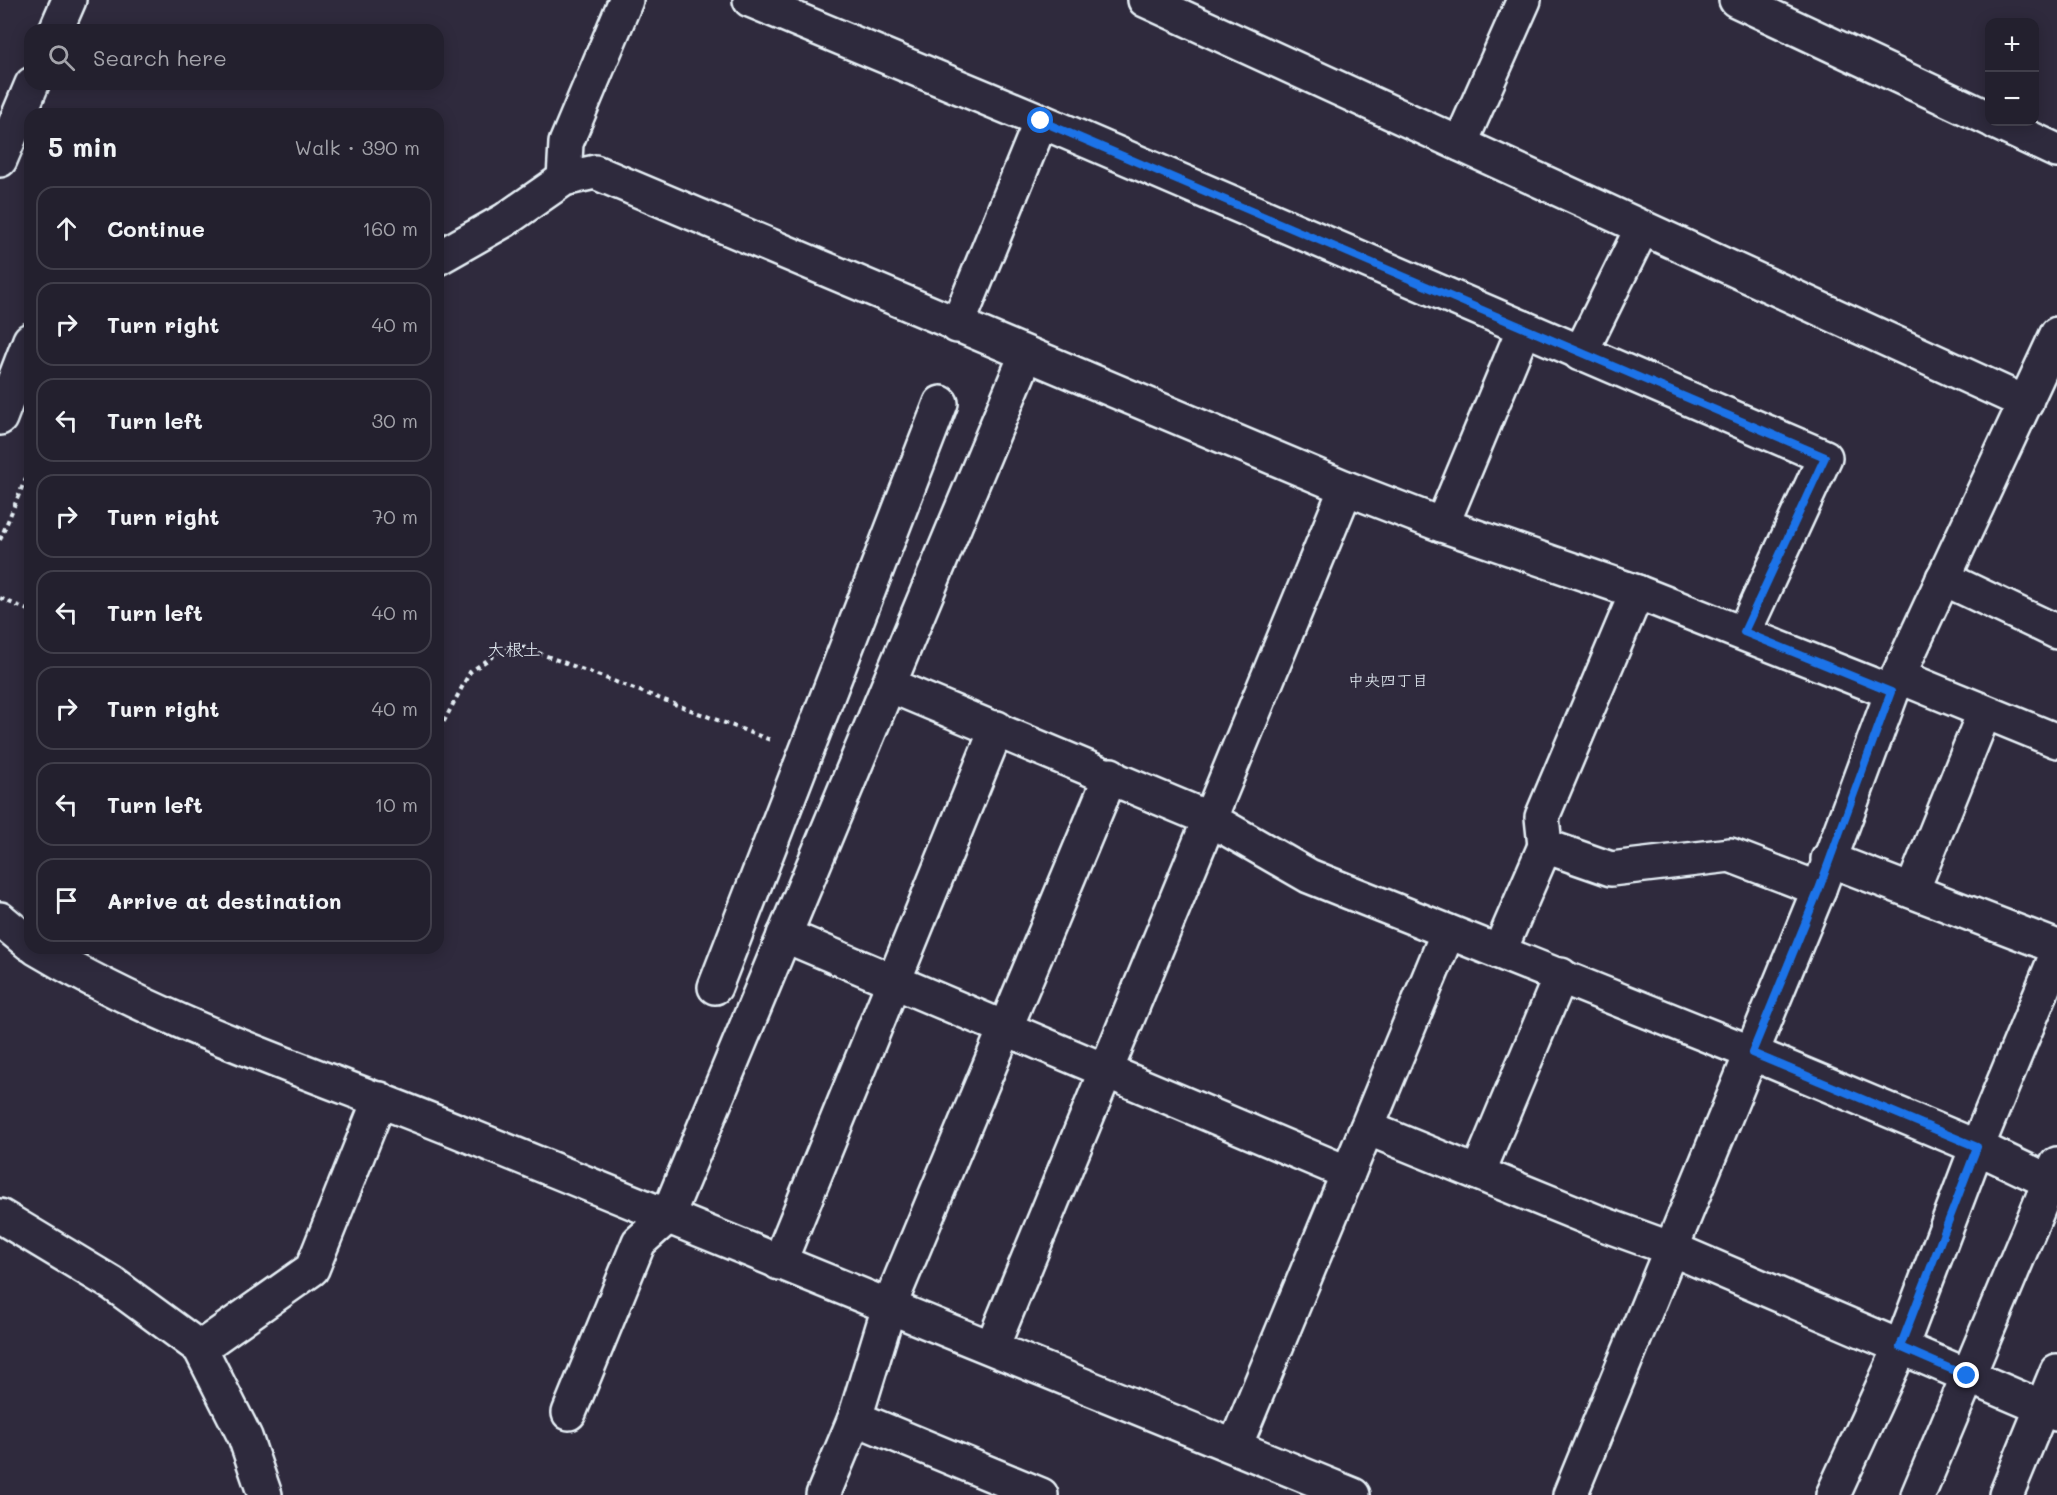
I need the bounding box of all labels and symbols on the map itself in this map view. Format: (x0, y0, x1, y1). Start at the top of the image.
route start (1027, 107, 1053, 133)
district label: 大根土 (487, 637, 541, 661)
district label: 中央四丁目 (1348, 669, 1428, 690)
route end (1953, 1362, 1979, 1388)

